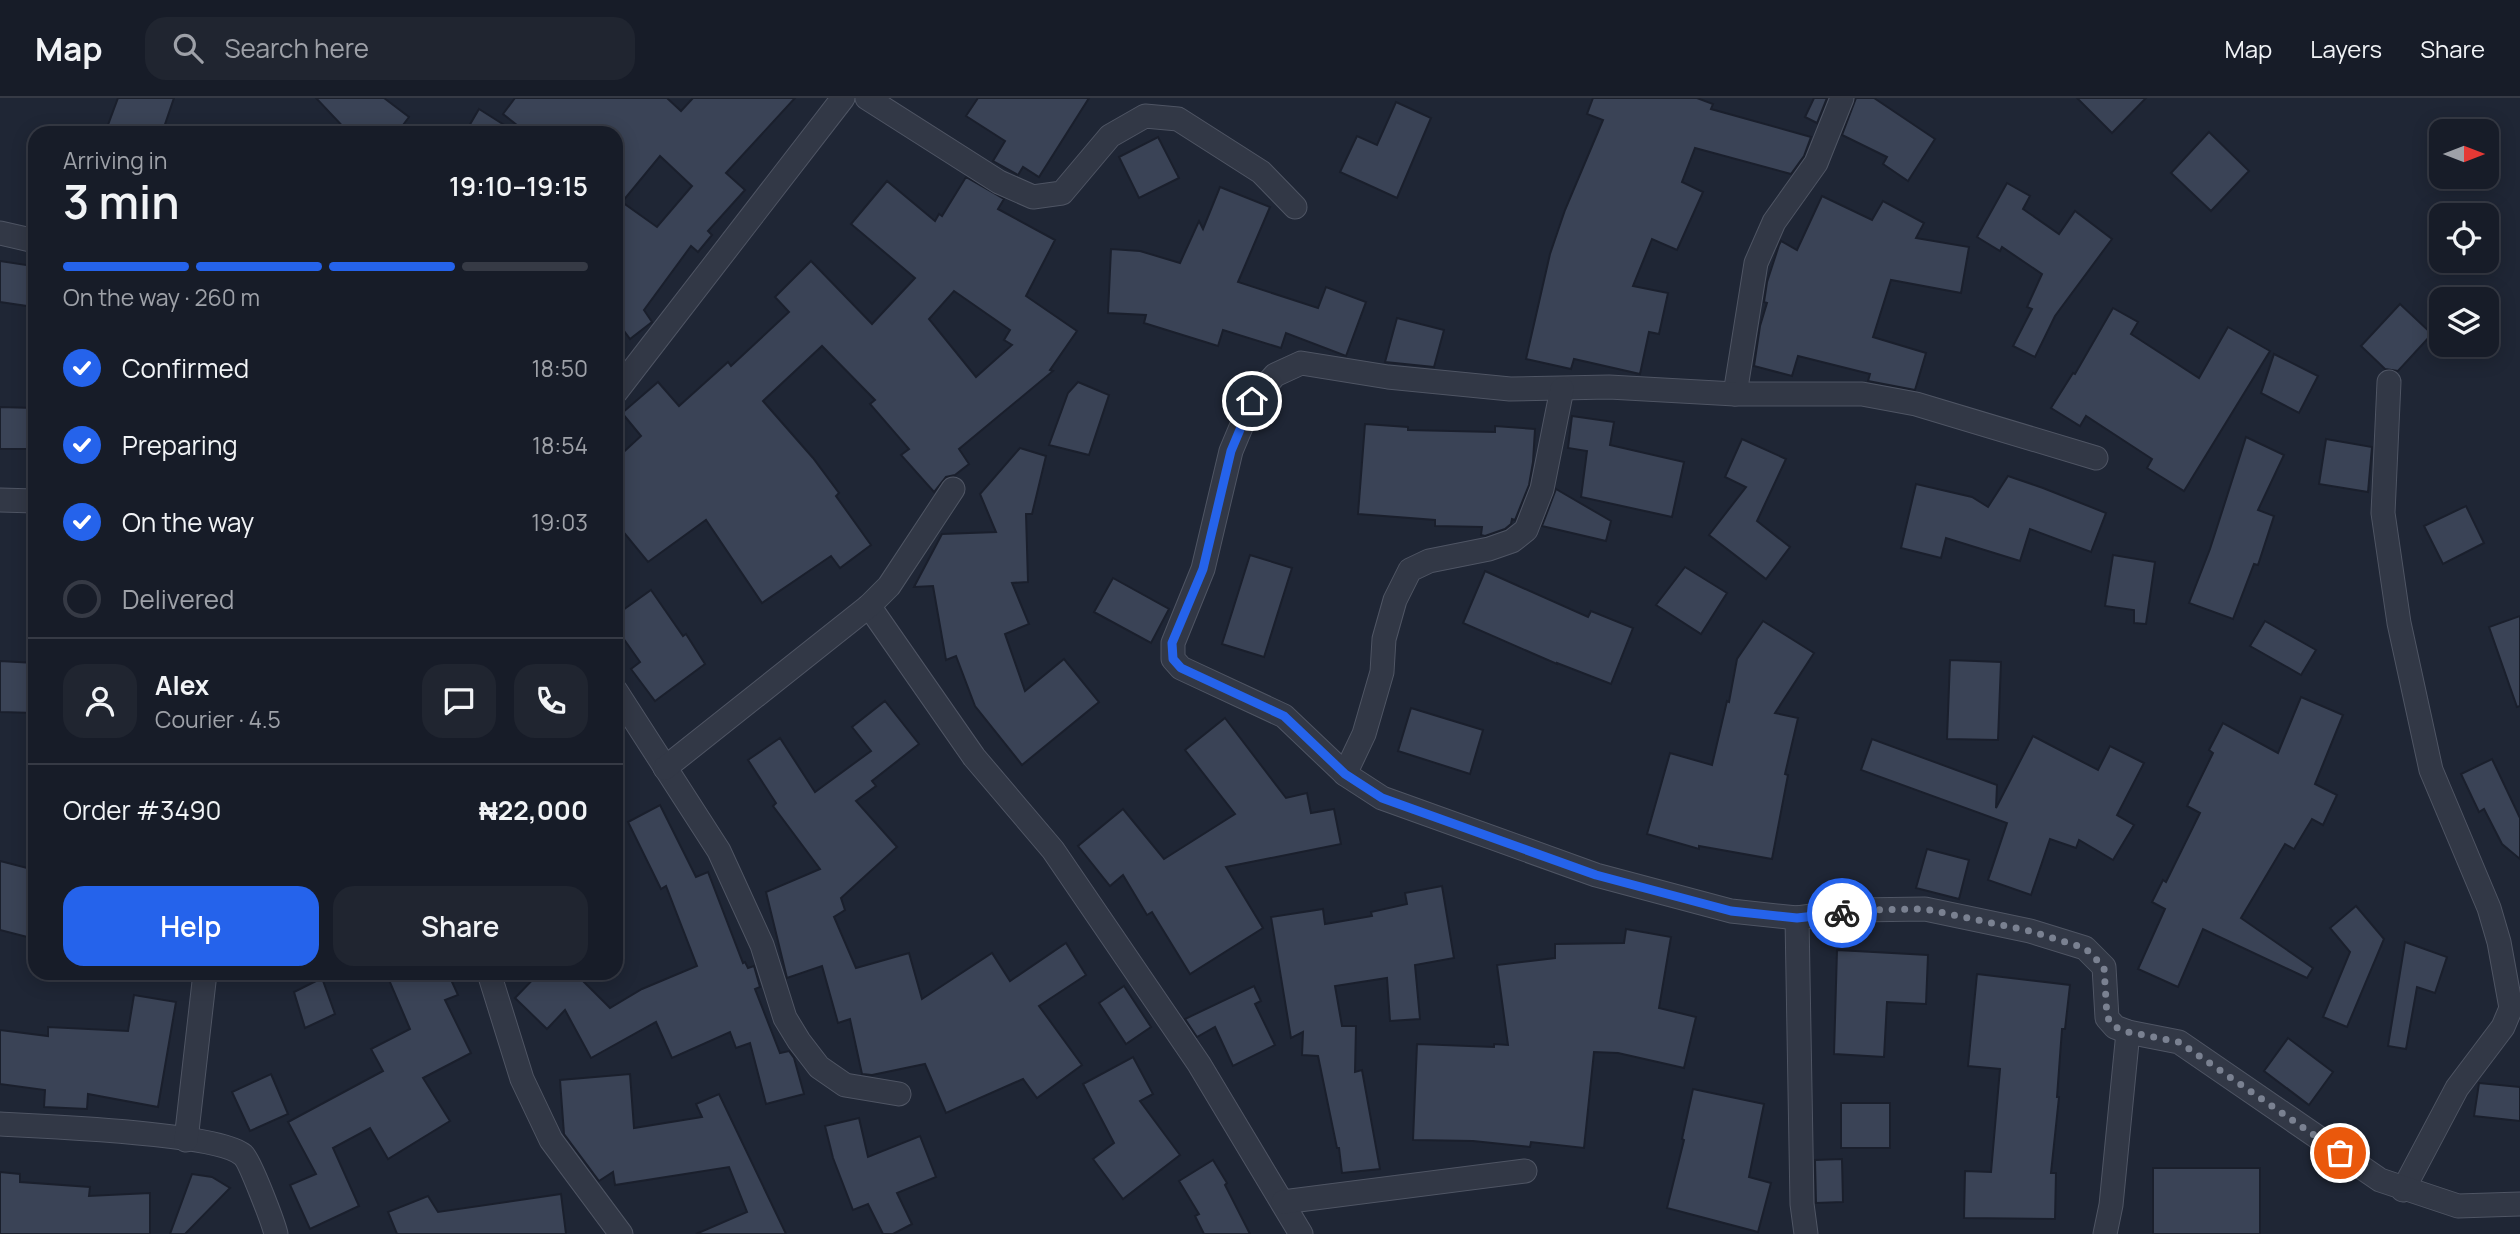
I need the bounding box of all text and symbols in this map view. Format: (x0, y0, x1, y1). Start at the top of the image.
search box (145, 17, 635, 80)
text: Map (35, 26, 103, 71)
icon: search (169, 29, 207, 67)
text: Search here (225, 30, 369, 66)
text: Map (2225, 32, 2272, 65)
text: Layers (2310, 32, 2382, 65)
text: Share (2420, 32, 2485, 65)
north arrow (2429, 119, 2499, 189)
map controls (2429, 119, 2499, 357)
text: Arriving in (63, 144, 168, 176)
text: 19:10–19:15 (449, 168, 588, 204)
text: 3 min (63, 170, 180, 233)
button: locate (2429, 203, 2499, 273)
text: On the way · 260 m (63, 281, 260, 313)
button: layers (2429, 287, 2499, 357)
icon: check (63, 349, 101, 387)
text: Confirmed (122, 350, 249, 386)
text: 18:50 (531, 352, 588, 384)
pin (1222, 371, 1282, 431)
icon: home (1233, 382, 1271, 420)
icon: check (63, 426, 101, 464)
text: Preparing (122, 427, 238, 463)
text: 18:54 (532, 429, 588, 461)
icon: check (63, 503, 101, 541)
text: On the way (122, 504, 254, 540)
text: 19:03 (531, 506, 588, 538)
text: Delivered (122, 581, 234, 617)
button: person (63, 664, 137, 738)
button: chat (422, 664, 496, 738)
button: phone (514, 664, 588, 738)
text: Alex (155, 667, 209, 703)
text: Courier · 4.5 (155, 703, 281, 735)
text: Order #3490 (63, 792, 221, 828)
text: ₦22,000 (479, 792, 588, 828)
courier (1807, 878, 1877, 948)
button: Help (63, 886, 319, 966)
button: Share (333, 886, 588, 966)
icon: bike (1823, 894, 1861, 932)
pin (2310, 1123, 2370, 1183)
icon: bag (2321, 1134, 2359, 1172)

